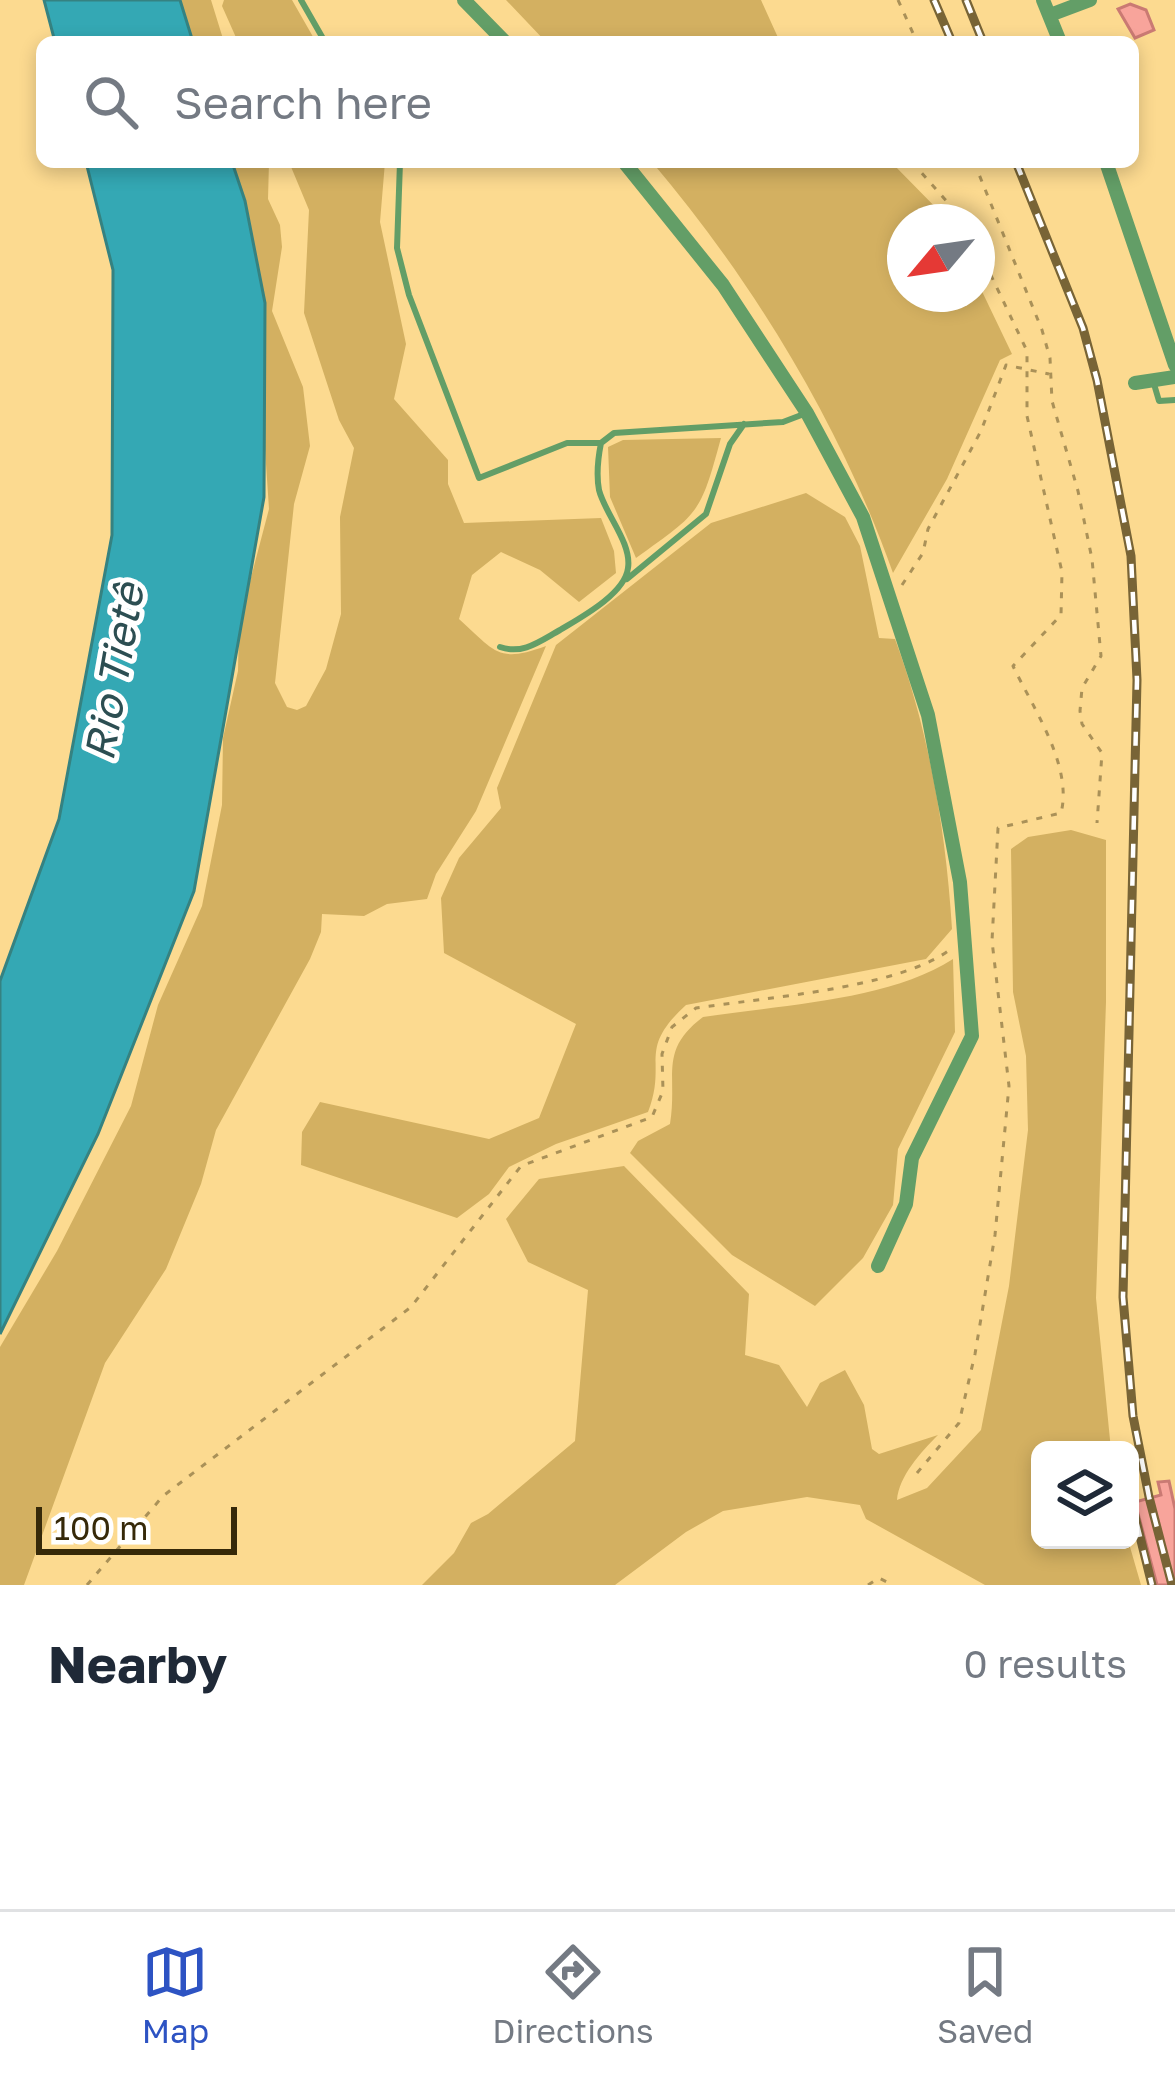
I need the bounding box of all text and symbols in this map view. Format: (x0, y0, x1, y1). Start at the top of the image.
search box (36, 36, 1139, 168)
icon: search (78, 69, 144, 135)
text: Search here (174, 75, 432, 129)
north arrow (887, 204, 995, 312)
water label: Rio Tietê (73, 577, 154, 764)
map controls (1031, 1441, 1139, 1549)
button: layers (1031, 1441, 1139, 1549)
scale bar (36, 1501, 237, 1554)
text: 100 m (54, 1508, 148, 1547)
text: Nearby (48, 1633, 227, 1694)
text: 0 results (963, 1640, 1127, 1687)
tab: Map (142, 1939, 209, 2050)
tab: Directions (492, 1939, 654, 2050)
tab: Saved (937, 1939, 1033, 2050)

